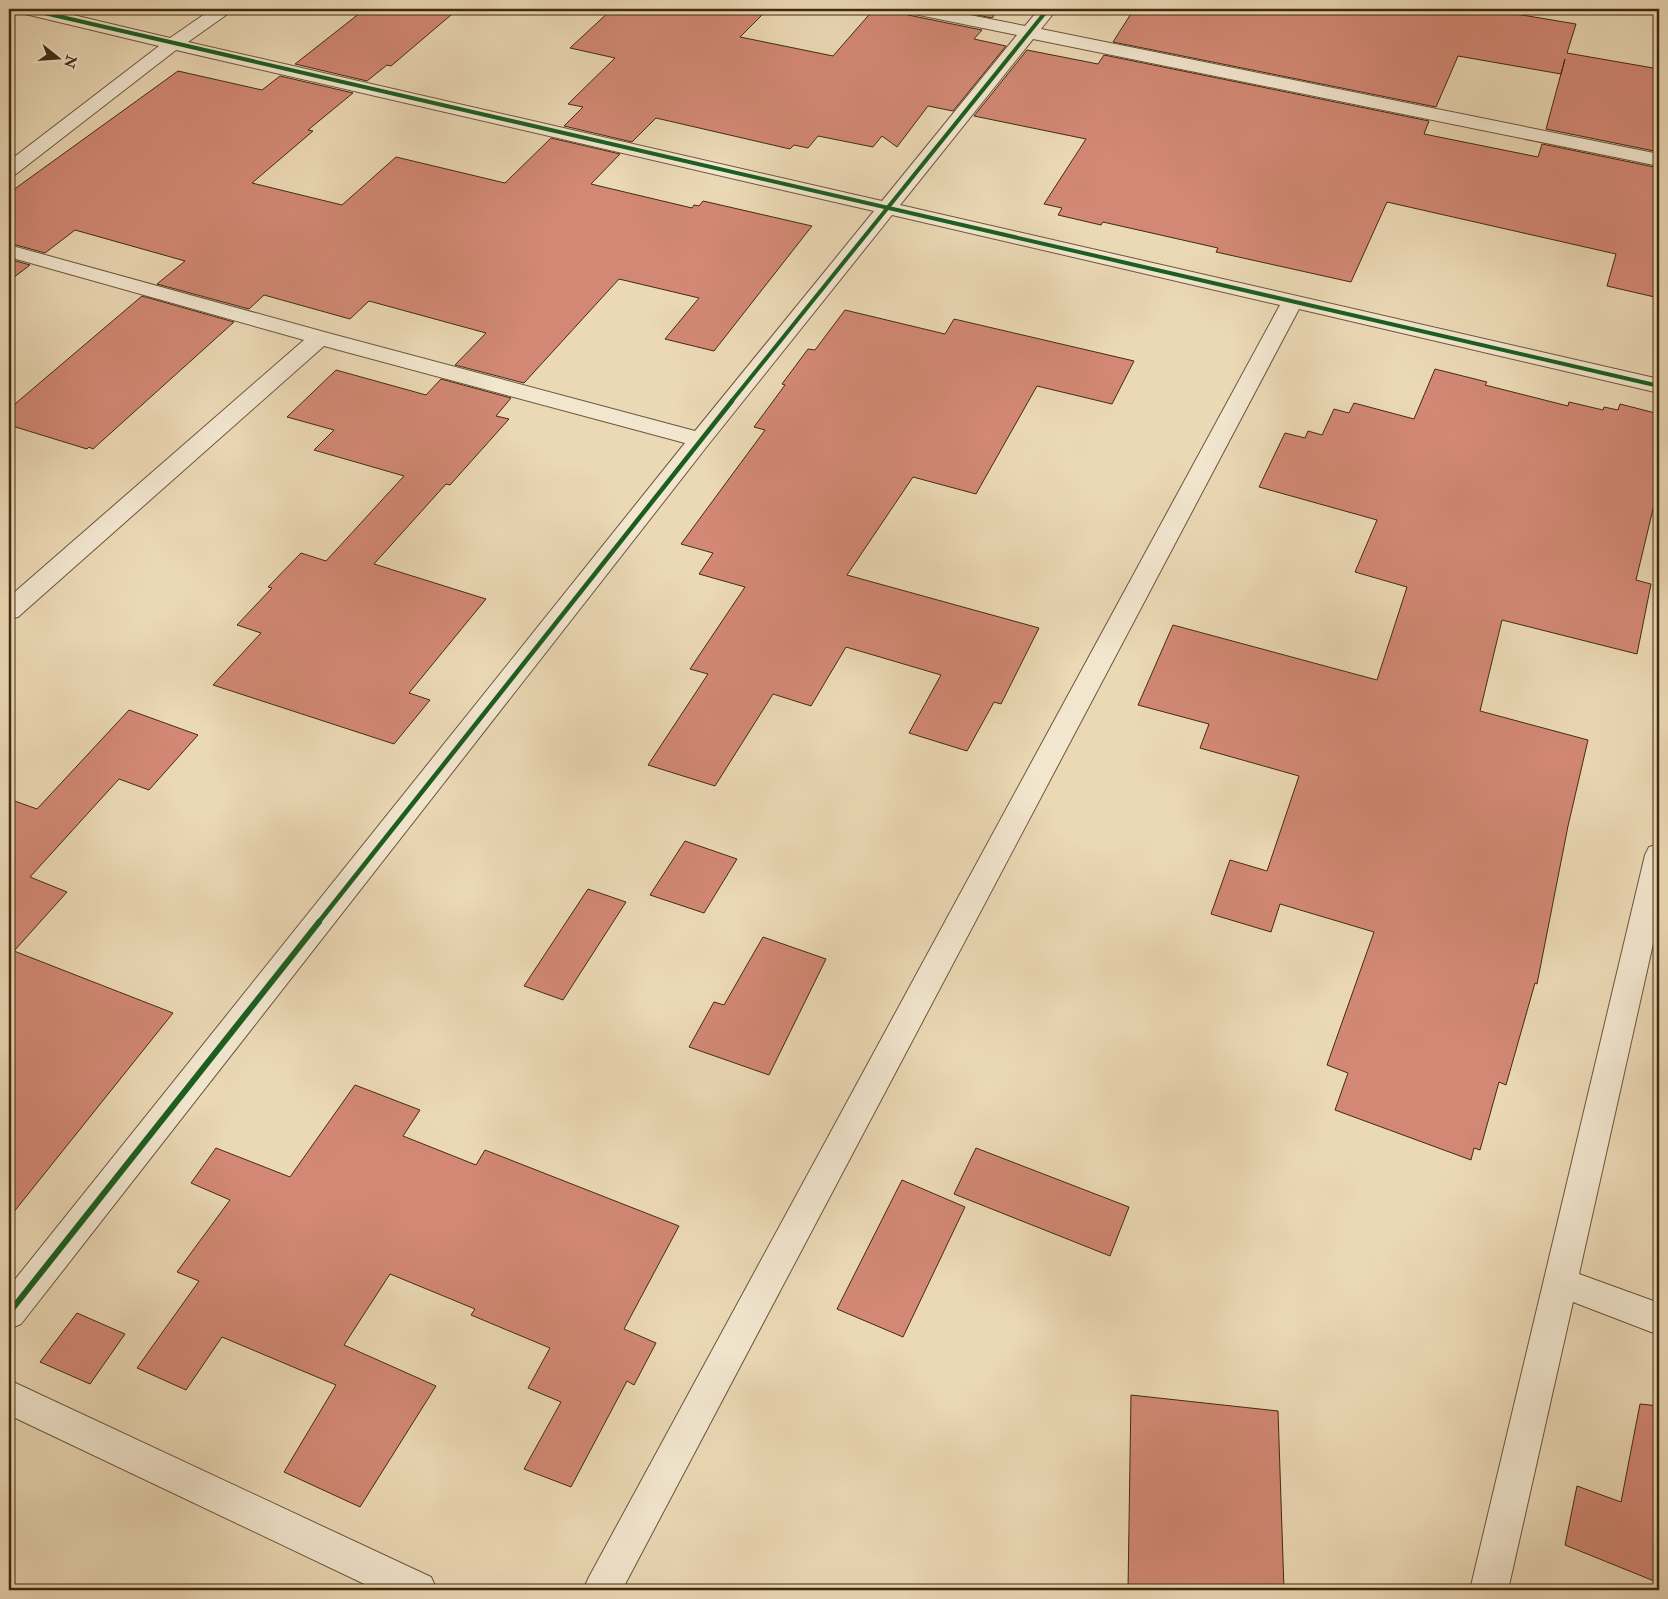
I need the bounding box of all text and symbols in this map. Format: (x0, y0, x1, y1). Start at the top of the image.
north arrow (32, 32, 82, 82)
text: N (60, 52, 80, 71)

